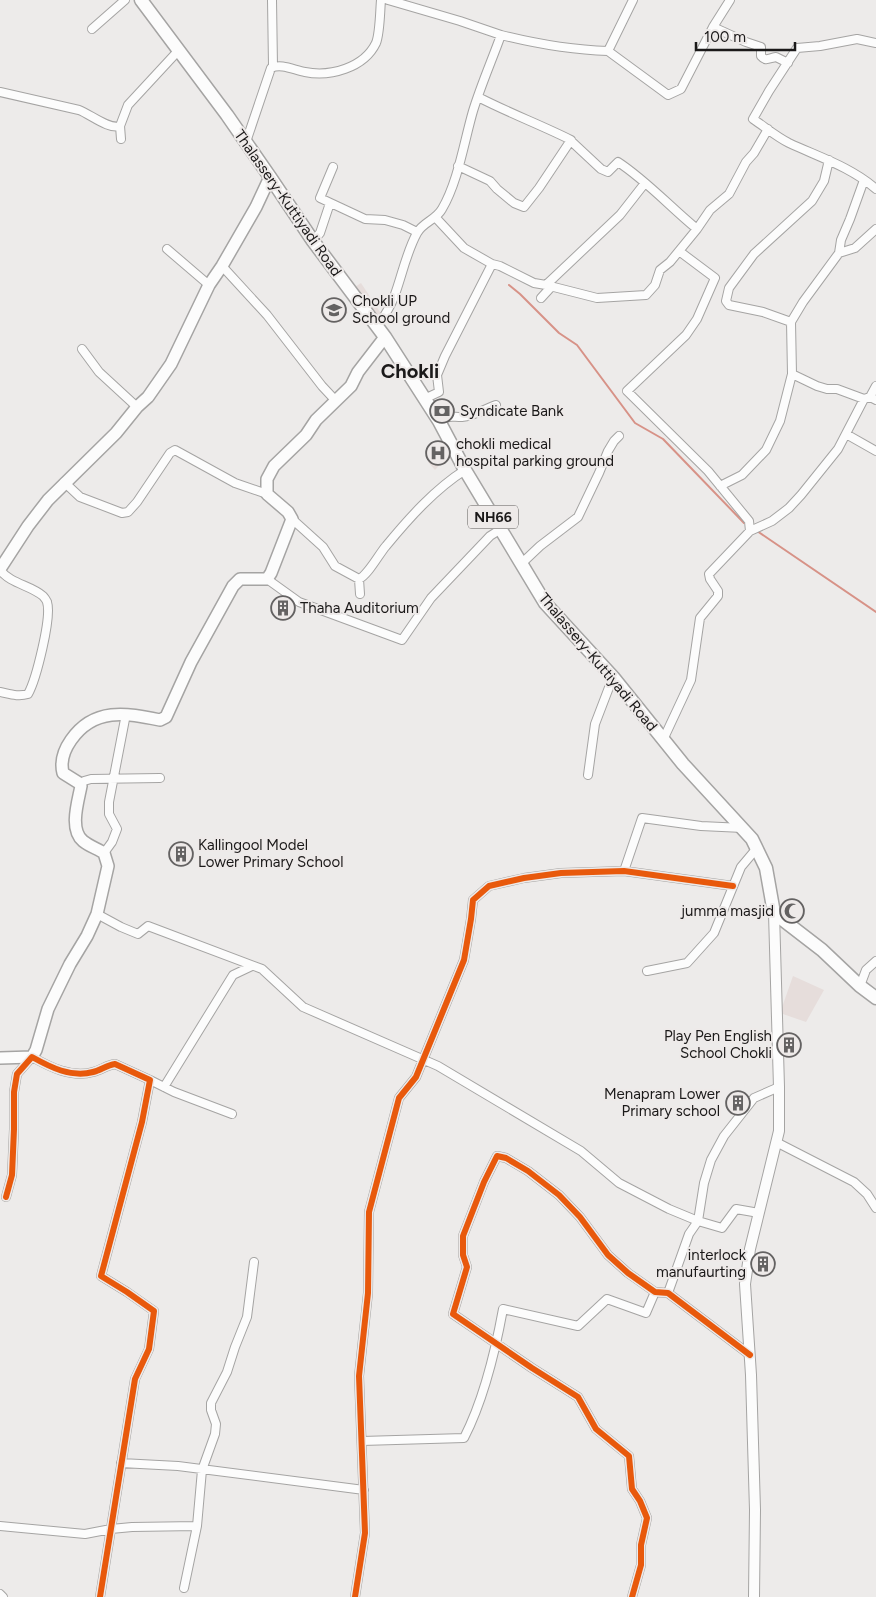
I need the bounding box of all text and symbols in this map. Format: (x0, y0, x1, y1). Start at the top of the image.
scale bar (696, 20, 795, 52)
text: 100 m (704, 28, 746, 46)
street label: Thalassery-Kuttiyadi Road (230, 126, 346, 280)
place label: Chokli UP School ground (352, 292, 450, 327)
school or university icon: Chokli UP School ground (321, 297, 347, 323)
district label: Chokli (381, 359, 439, 383)
bank icon: Syndicate Bank (429, 398, 455, 424)
place label: Syndicate Bank (460, 402, 564, 420)
place label: chokli medical hospital parking ground (456, 435, 614, 470)
hospital icon: chokli medical hospital parking ground (425, 440, 451, 466)
road number: NH66 (468, 506, 518, 528)
street label: Thalassery-Kuttiyadi Road (535, 589, 661, 735)
building icon: Thaha Auditorium (270, 595, 296, 621)
place label: Thaha Auditorium (300, 599, 419, 617)
place label: Kallingool Model Lower Primary School (198, 836, 344, 871)
building icon: Kallingool Model Lower Primary School (168, 841, 194, 867)
mosque icon: jumma masjid (779, 898, 805, 924)
place label: jumma masjid (680, 902, 774, 920)
place label: Play Pen English School Chokli (664, 1027, 772, 1062)
building icon: Play Pen English School Chokli (776, 1032, 802, 1058)
place label: Menapram Lower Primary school (604, 1085, 720, 1120)
building icon: Menapram Lower Primary school (725, 1090, 751, 1116)
place label: interlock manufaurting (656, 1246, 747, 1281)
building icon: interlock manufaurting (750, 1251, 776, 1277)

